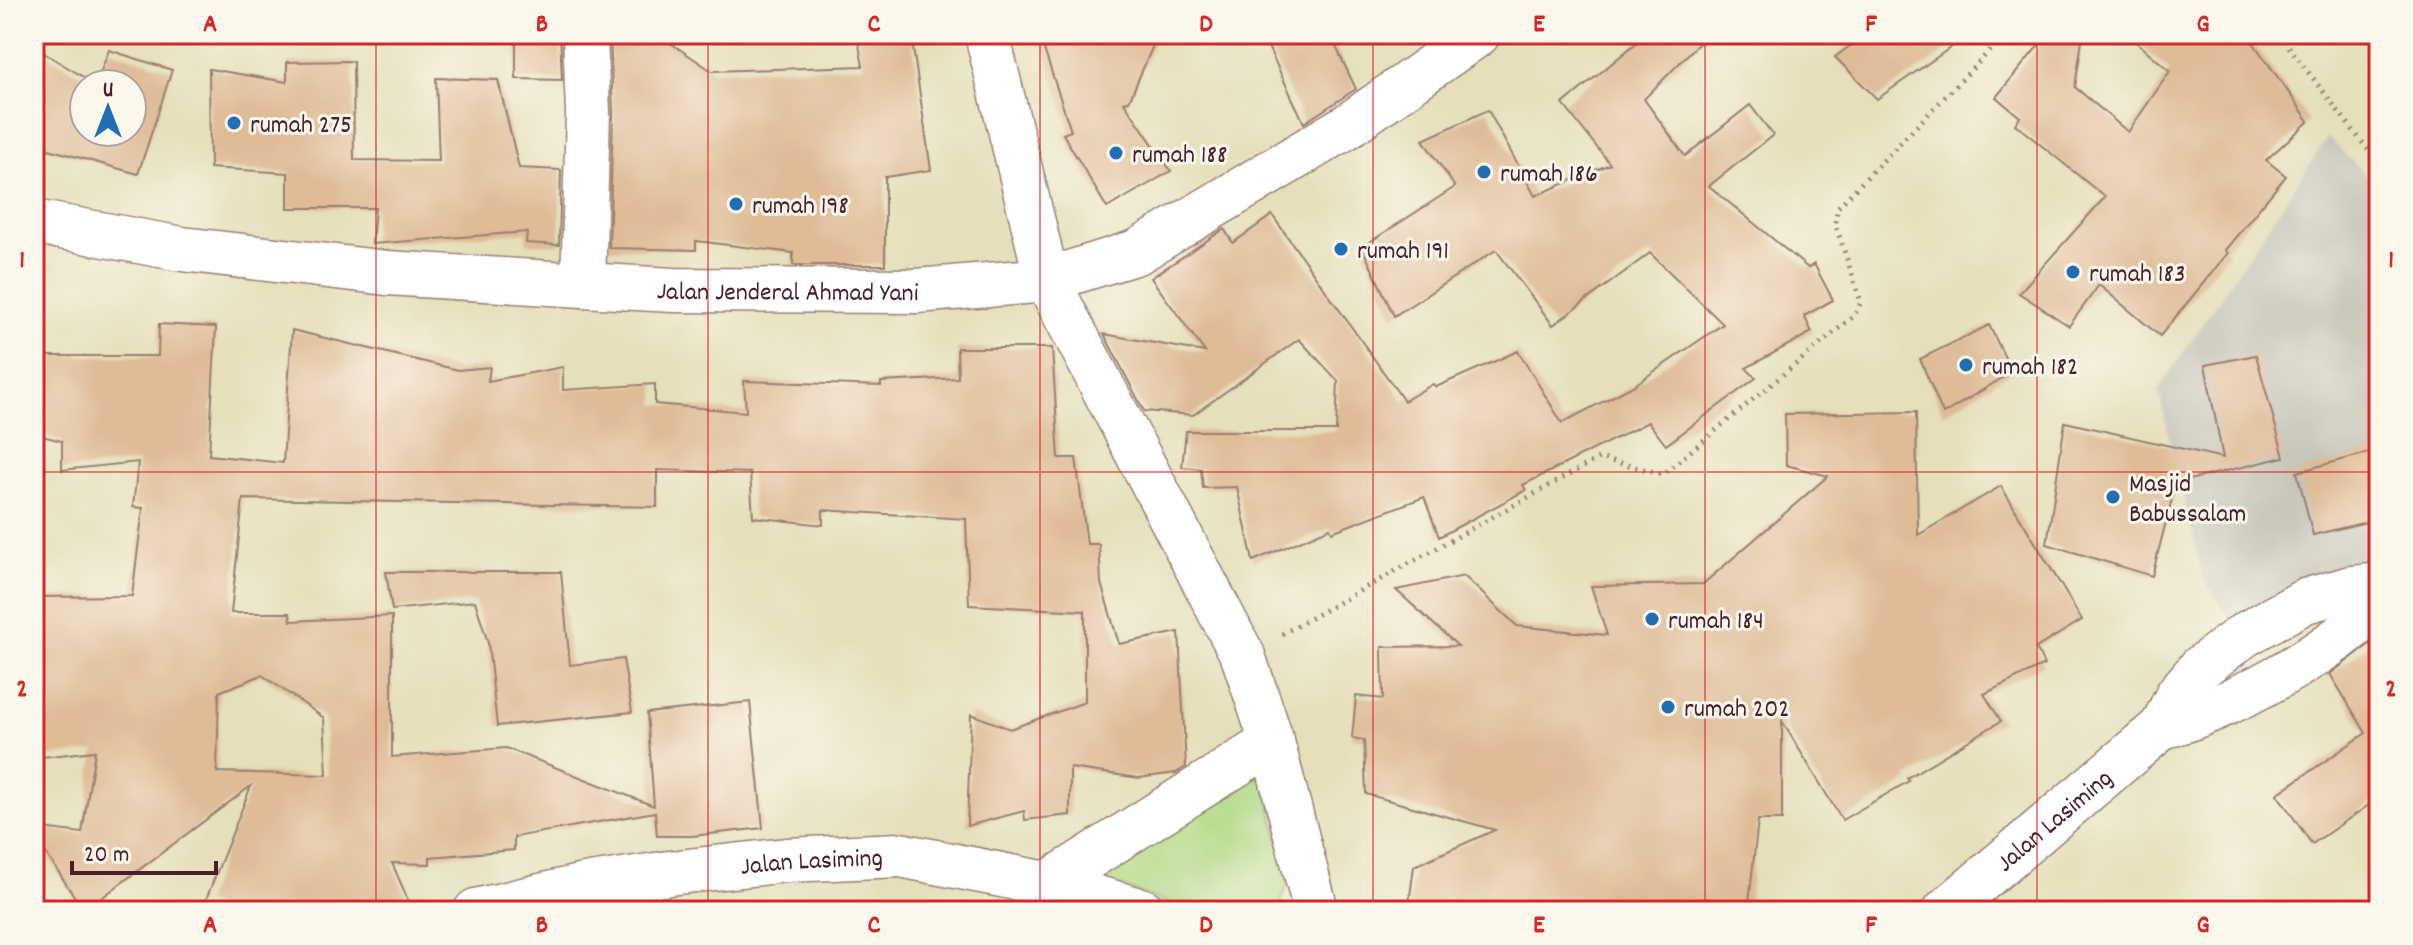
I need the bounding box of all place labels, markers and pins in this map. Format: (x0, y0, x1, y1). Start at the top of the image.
place label: rumah 275 (250, 108, 352, 145)
marker: rumah 275 (225, 114, 243, 132)
place label: rumah 188 (1132, 138, 1227, 175)
marker: rumah 188 (1107, 144, 1125, 162)
place label: rumah 186 (1500, 157, 1598, 194)
marker: rumah 186 (1475, 163, 1493, 181)
place label: rumah 198 (752, 189, 849, 226)
marker: rumah 198 (727, 195, 745, 213)
place label: rumah 191 (1357, 234, 1449, 271)
marker: rumah 191 (1332, 240, 1350, 258)
place label: rumah 183 (2089, 257, 2185, 294)
marker: rumah 183 (2064, 263, 2082, 281)
place label: rumah 182 (1982, 350, 2078, 387)
marker: rumah 182 (1957, 356, 1975, 374)
place label: Masjid Babussalam (2129, 467, 2246, 534)
marker: Masjid Babussalam (2104, 488, 2122, 506)
place label: rumah 184 (1668, 604, 1764, 641)
marker: rumah 184 (1643, 610, 1661, 628)
place label: rumah 202 (1684, 692, 1790, 729)
marker: rumah 202 (1659, 698, 1677, 716)

